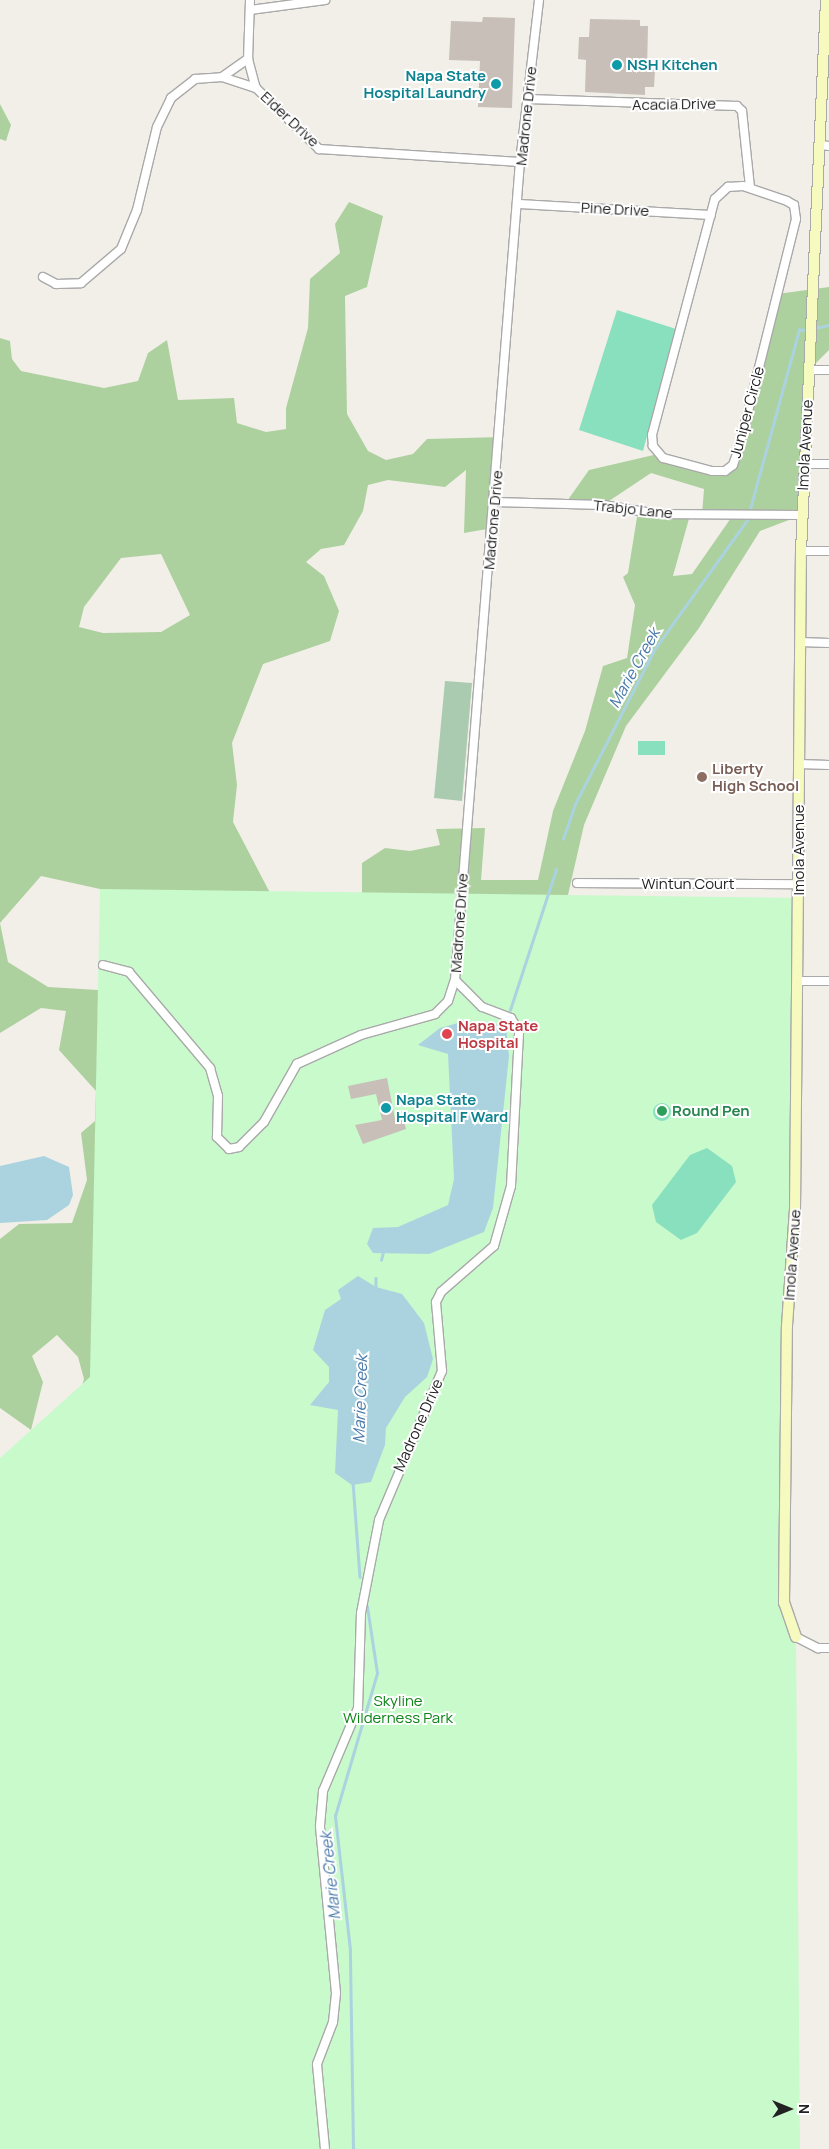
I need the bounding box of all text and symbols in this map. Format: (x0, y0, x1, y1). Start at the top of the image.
place label: NSH Kitchen (627, 56, 718, 74)
marker: NSH Kitchen (611, 59, 623, 71)
place label: Napa State Hospital Laundry (364, 66, 486, 101)
street label: Madrone Drive (512, 66, 540, 166)
marker: Napa State Hospital Laundry (490, 78, 502, 90)
street label: Elder Drive (257, 87, 323, 151)
street label: Acacia Drive (632, 94, 716, 114)
street label: Pine Drive (580, 198, 650, 220)
street label: Juniper Circle (726, 364, 768, 460)
street label: Imola Avenue (794, 399, 816, 491)
street label: Madrone Drive (480, 470, 506, 570)
street label: Trabjo Lane (592, 496, 674, 522)
water label: Marie Creek (604, 625, 664, 711)
place label: Liberty High School (712, 759, 799, 794)
marker: Liberty High School (696, 771, 708, 783)
street label: Imola Avenue (790, 804, 808, 896)
street label: Madrone Drive (447, 873, 471, 973)
street label: Wintun Court (642, 875, 734, 893)
place label: Napa State Hospital (458, 1016, 538, 1051)
marker: Napa State Hospital (440, 1027, 454, 1041)
place label: Napa State Hospital F Ward (396, 1090, 508, 1125)
marker: Napa State Hospital F Ward (380, 1102, 392, 1114)
place label: Round Pen (672, 1102, 750, 1120)
marker: Round Pen (656, 1105, 668, 1117)
street label: Imola Avenue (780, 1209, 804, 1301)
water label: Marie Creek (349, 1355, 371, 1443)
street label: Madrone Drive (390, 1376, 446, 1474)
park label: Skyline Wilderness Park (343, 1691, 453, 1726)
water label: Marie Creek (316, 1831, 344, 1921)
north arrow (764, 2084, 814, 2134)
text: N (795, 2104, 814, 2114)

